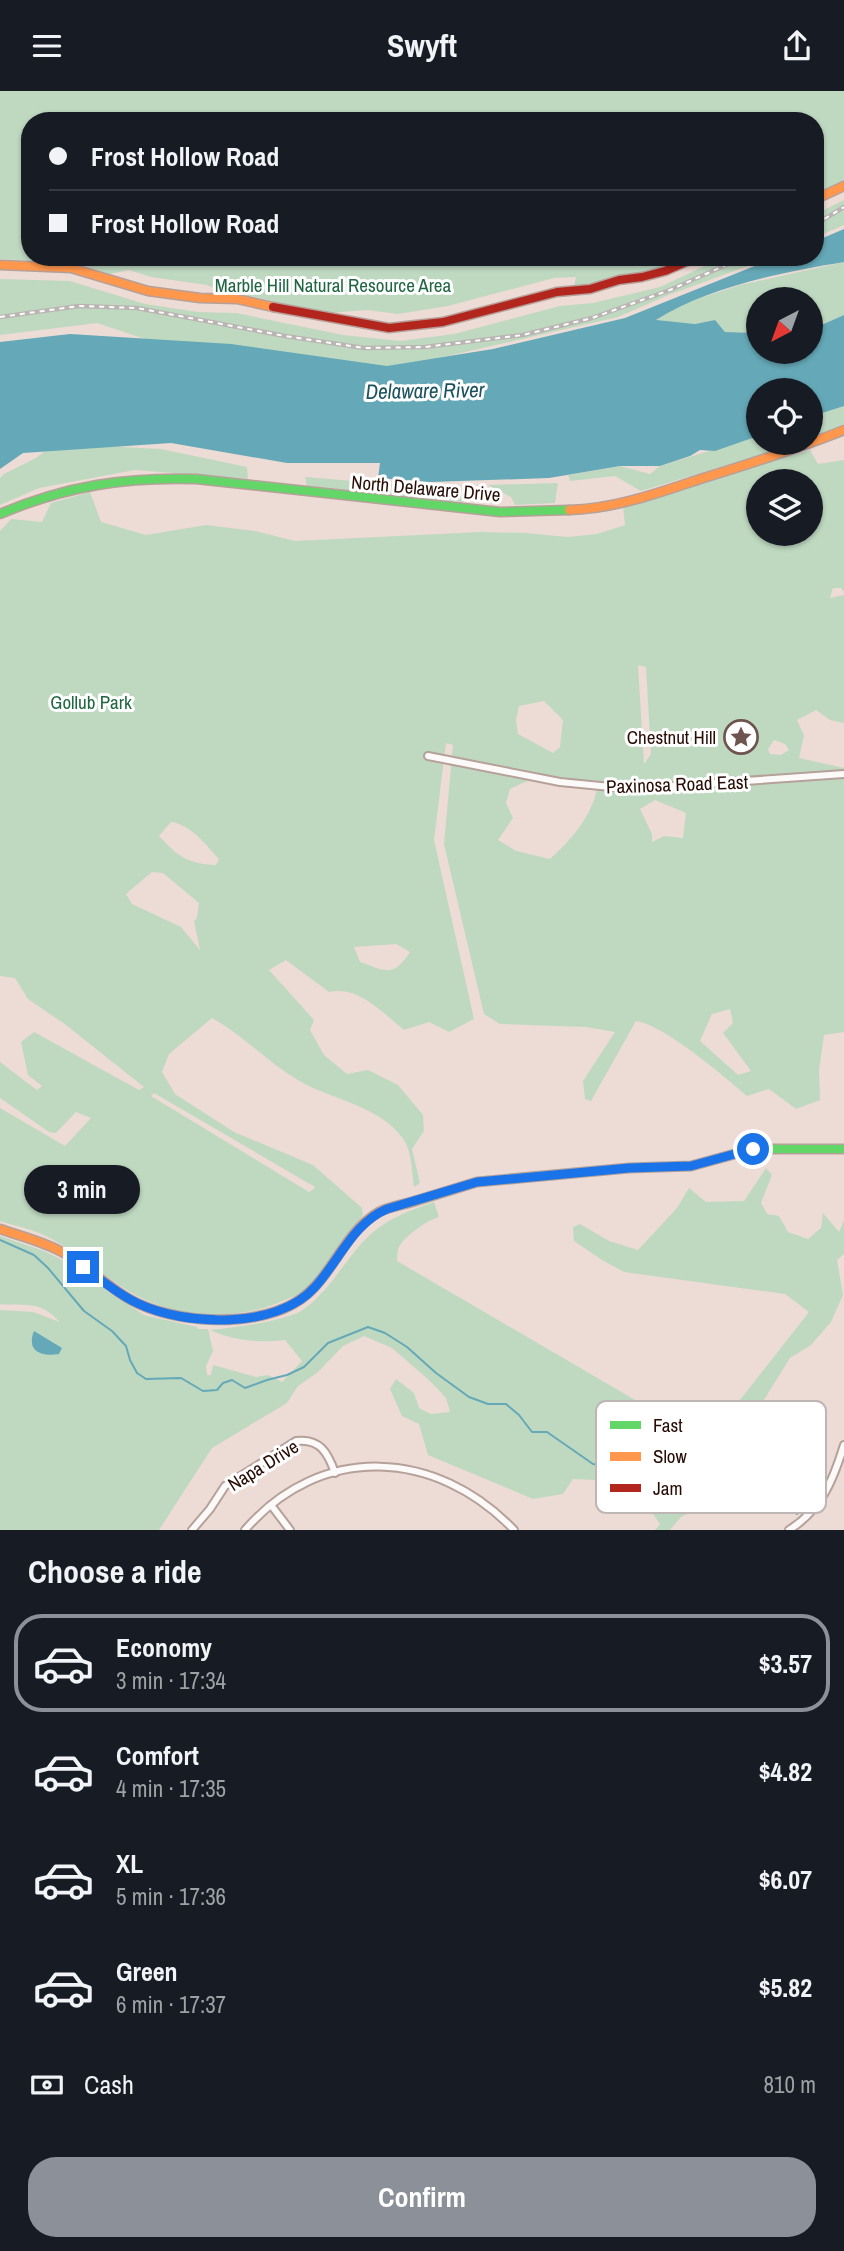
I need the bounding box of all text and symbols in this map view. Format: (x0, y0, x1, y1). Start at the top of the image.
text: Swyft (387, 24, 457, 67)
icon: menu (28, 27, 66, 65)
icon: share (778, 27, 816, 65)
text: Frost Hollow Road (91, 139, 279, 174)
text: Frost Hollow Road (91, 206, 279, 241)
park label: Marble Hill Natural Resource Area (215, 272, 452, 298)
north arrow (746, 287, 822, 364)
map controls (746, 287, 823, 546)
water label: Delaware River (365, 375, 486, 406)
button: locate (746, 378, 823, 455)
street label: North Delaware Drive (350, 469, 502, 507)
button: layers (746, 469, 823, 546)
park label: Gollub Park (50, 689, 132, 715)
place icon: Chestnut Hill (722, 718, 760, 756)
place label: Chestnut Hill (627, 724, 716, 750)
street label: Paxinosa Road East (606, 769, 749, 799)
route start (737, 1133, 769, 1165)
callout: 3 min (25, 1165, 141, 1215)
text: 3 min (57, 1174, 107, 1205)
route end (67, 1251, 99, 1283)
legend (596, 1401, 826, 1513)
text: Fast (653, 1412, 683, 1438)
street label: Napa Drive (223, 1433, 303, 1497)
text: Slow (653, 1443, 688, 1469)
text: Jam (653, 1475, 682, 1501)
text: Choose a ride (28, 1550, 202, 1593)
text: Economy (116, 1630, 212, 1665)
icon: car (32, 1632, 95, 1695)
text: $3.57 (759, 1646, 812, 1681)
text: 3 min · 17:34 (116, 1665, 226, 1696)
text: Comfort (116, 1738, 199, 1773)
icon: car (32, 1740, 95, 1803)
text: $4.82 (759, 1754, 812, 1789)
text: 4 min · 17:35 (116, 1773, 226, 1804)
text: XL (116, 1846, 143, 1881)
icon: car (32, 1848, 95, 1911)
text: $6.07 (759, 1862, 812, 1897)
text: 5 min · 17:36 (116, 1881, 226, 1912)
text: Green (116, 1954, 178, 1989)
icon: car (32, 1956, 95, 2019)
text: $5.82 (759, 1970, 812, 2005)
text: 6 min · 17:37 (116, 1989, 226, 2020)
icon: cash (28, 2066, 66, 2104)
text: Cash (84, 2067, 134, 2102)
text: 810 m (764, 2069, 816, 2100)
button: Confirm (28, 2157, 816, 2237)

